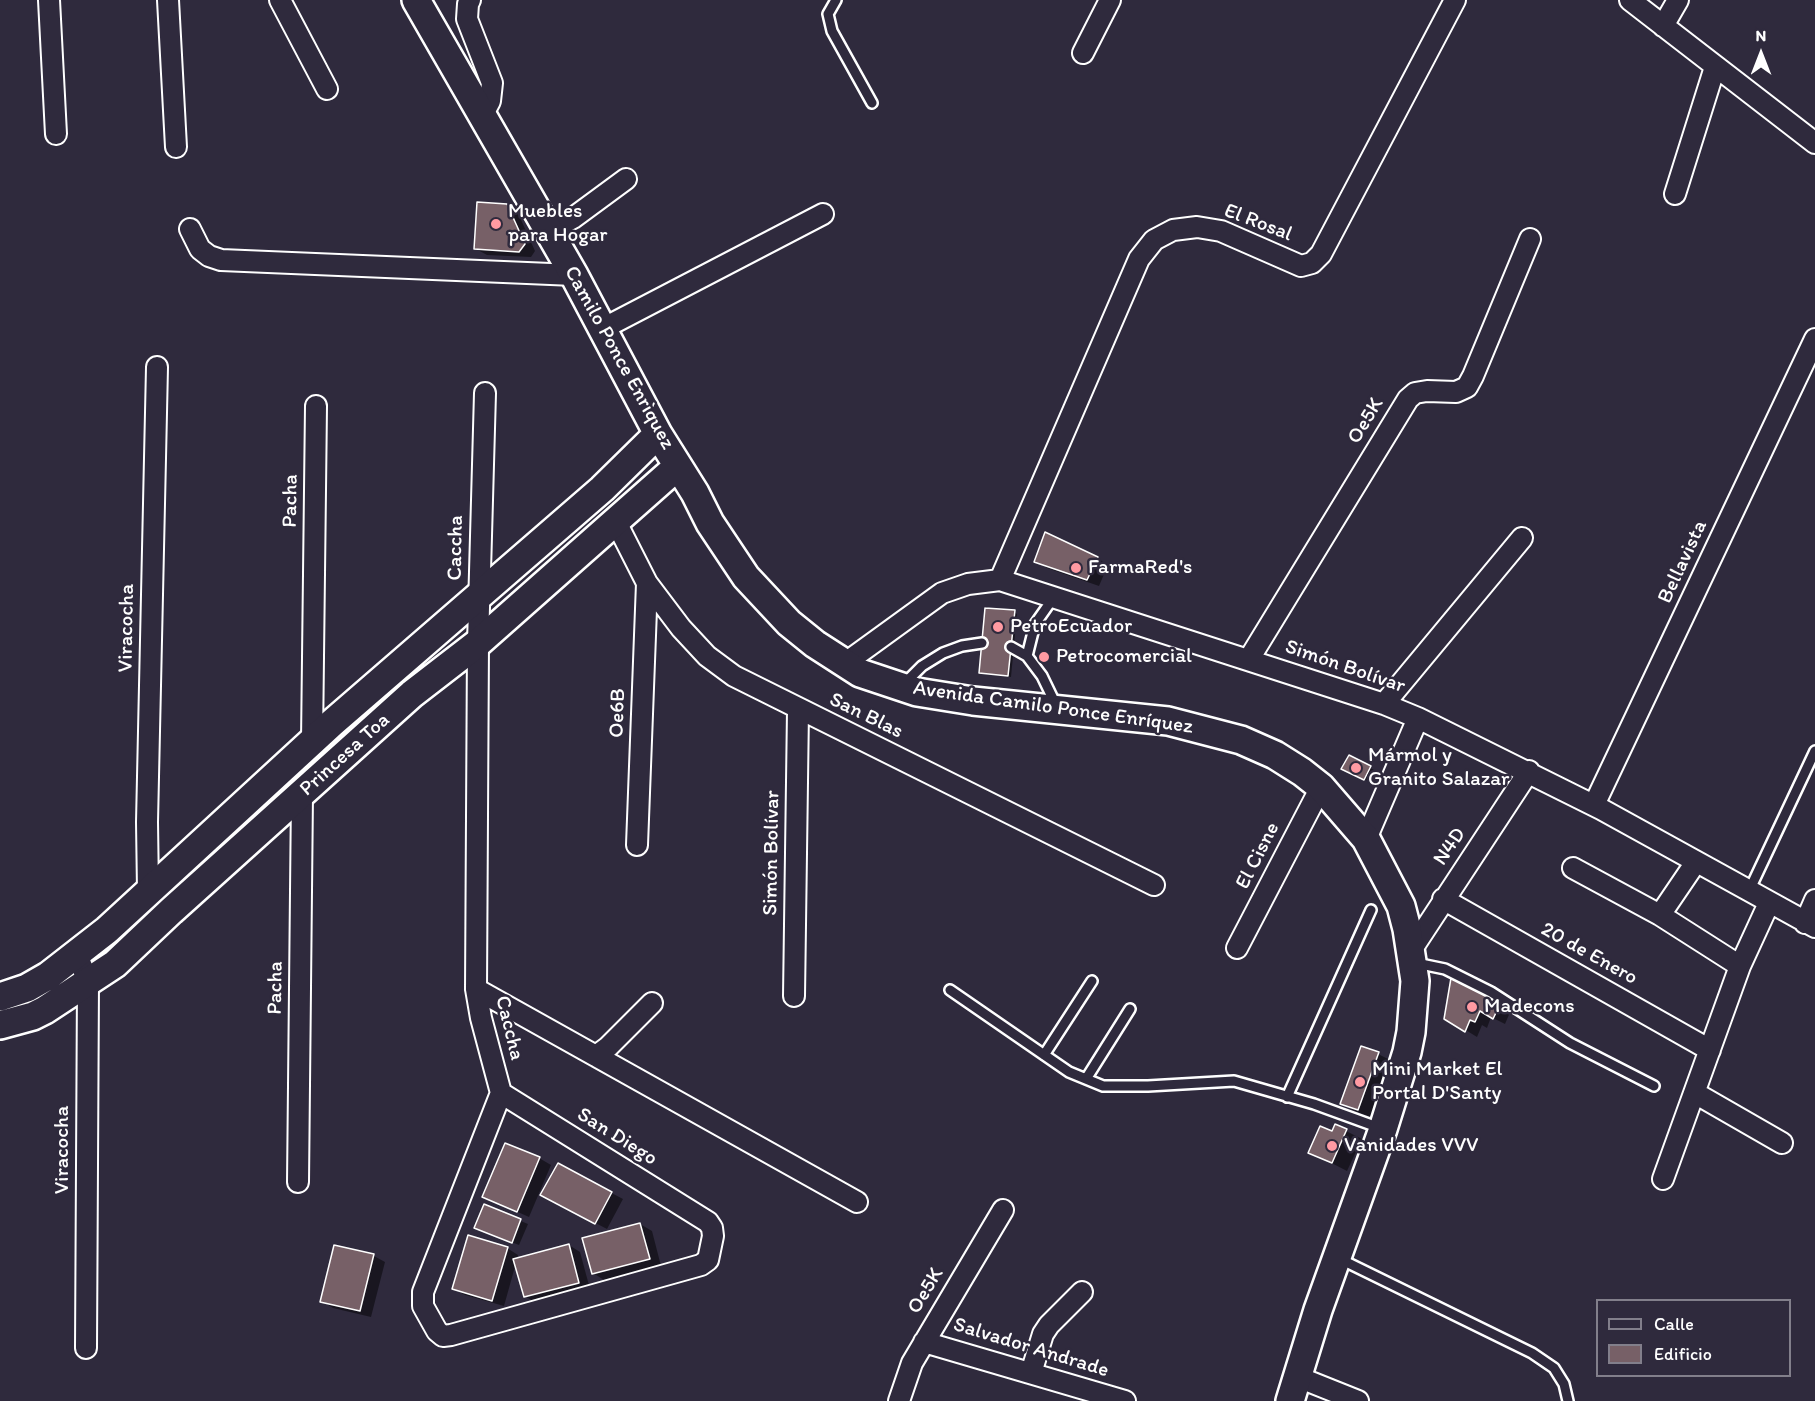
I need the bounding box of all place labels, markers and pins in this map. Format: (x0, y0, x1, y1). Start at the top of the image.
place label: Muebles para Hogar (508, 199, 607, 249)
marker: Muebles para Hogar (489, 217, 503, 231)
place label: FarmaRed's (1088, 555, 1192, 581)
marker: FarmaRed's (1069, 561, 1083, 575)
place label: PetroEcuador (1010, 614, 1132, 640)
marker: PetroEcuador (991, 620, 1005, 634)
place label: Petrocomercial (1056, 644, 1192, 670)
marker: Petrocomercial (1037, 650, 1051, 664)
place label: Mármol y Granito Salazar (1368, 743, 1509, 793)
marker: Mármol y Granito Salazar (1349, 761, 1363, 775)
place label: Madecons (1484, 994, 1574, 1020)
marker: Madecons (1465, 1000, 1479, 1014)
place label: Mini Market El Portal D'Santy (1372, 1057, 1502, 1107)
marker: Mini Market El Portal D'Santy (1353, 1075, 1367, 1089)
place label: Vanidades VVV (1344, 1133, 1478, 1159)
marker: Vanidades VVV (1325, 1139, 1339, 1153)

